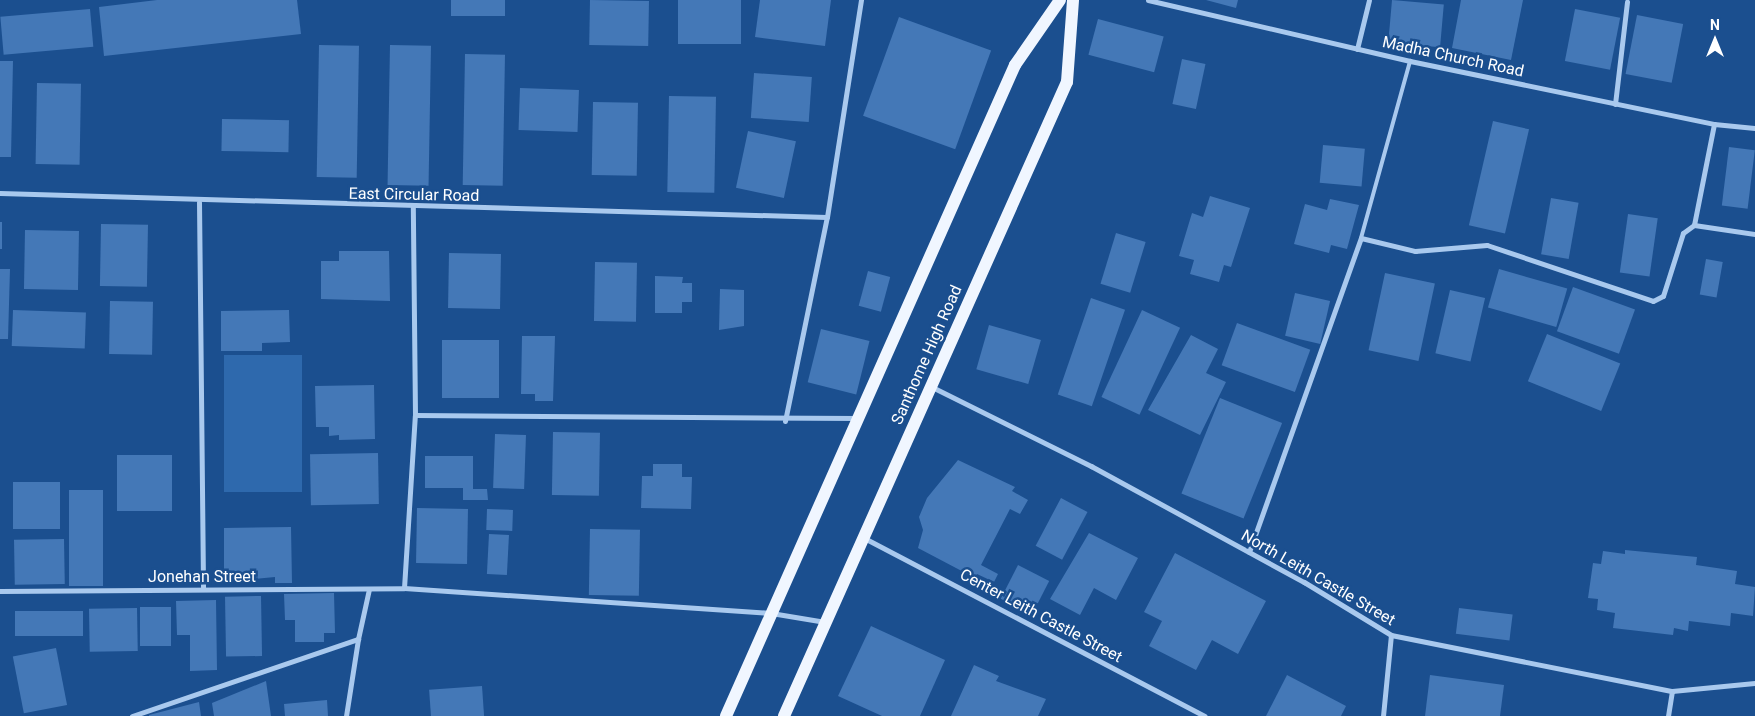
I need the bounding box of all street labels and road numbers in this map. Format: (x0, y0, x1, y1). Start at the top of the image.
street label: Madha Church Road (1380, 33, 1526, 81)
street label: East Circular Road (348, 184, 480, 206)
street label: Santhome High Road (888, 282, 966, 428)
street label: North Leith Castle Street (1238, 526, 1398, 630)
street label: Center Leith Castle Street (957, 565, 1125, 667)
street label: Jonehan Street (148, 567, 256, 587)

